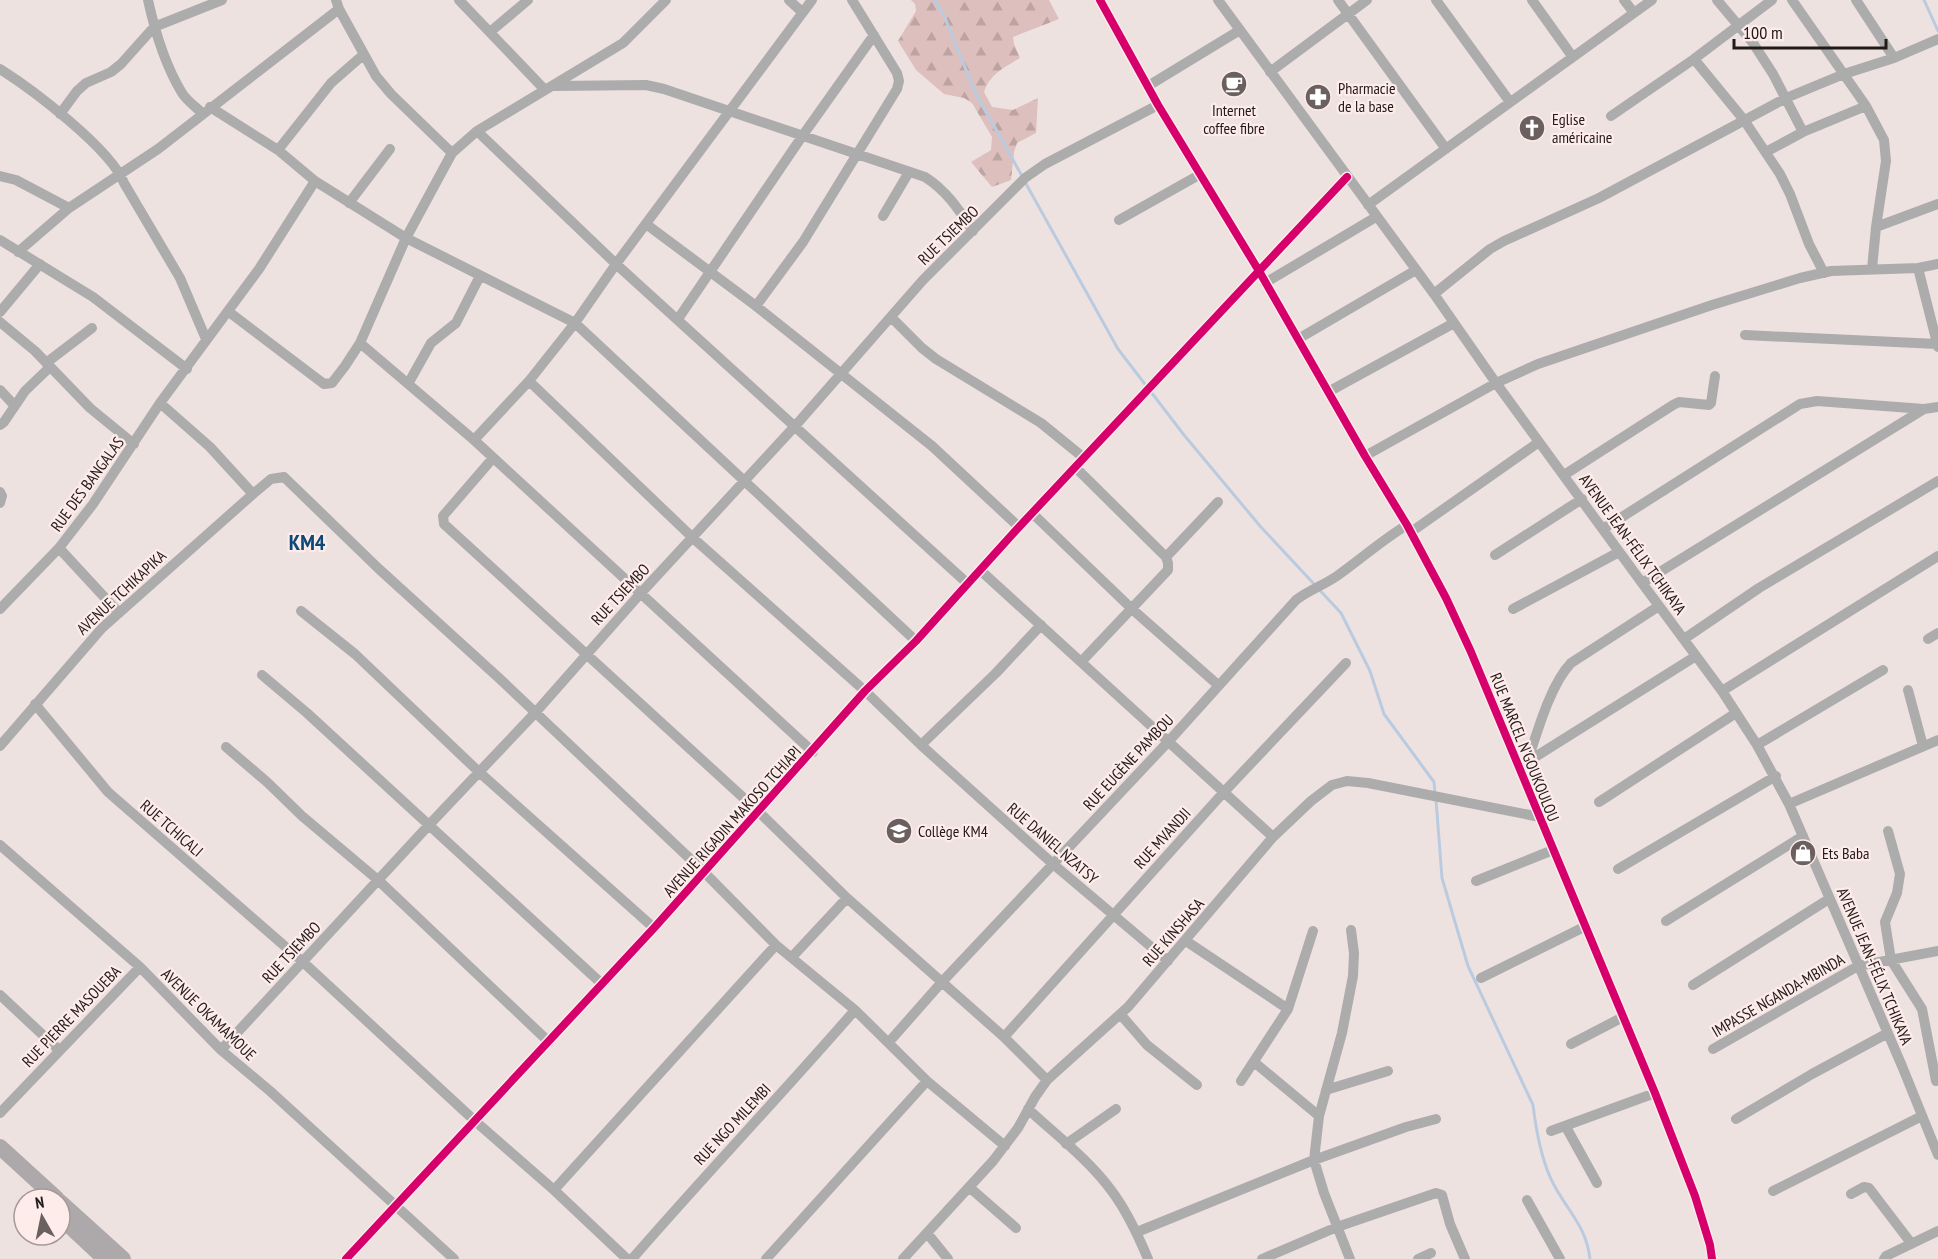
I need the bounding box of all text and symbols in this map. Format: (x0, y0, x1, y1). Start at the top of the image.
scale bar (1734, 12, 1886, 50)
text: 100 m (1743, 21, 1783, 44)
cafe icon: Internet coffee fibre (1219, 69, 1249, 99)
place label: Pharmacie de la base (1338, 78, 1396, 116)
pharmacy icon: Pharmacie de la base (1303, 82, 1333, 112)
place label: Internet coffee fibre (1203, 100, 1265, 138)
place label: Eglise américaine (1552, 109, 1612, 147)
church icon: Eglise américaine (1517, 113, 1547, 143)
street label: RUE TSIEMBO (913, 201, 983, 269)
street label: RUE DES BANGALAS (46, 433, 128, 535)
street label: AVENUE JEAN-FÉLIX TCHIKAYA (1575, 470, 1691, 618)
district label: KM4 (289, 528, 326, 556)
street label: AVENUE TCHIKAPIKA (72, 545, 170, 639)
street label: RUE TSIEMBO (586, 559, 654, 629)
street label: RUE MARCEL N'GOUKOULOU (1486, 670, 1564, 824)
street label: RUE EUGÈNE PAMBOU (1078, 710, 1178, 814)
street label: AVENUE RIGADIN MAKOSO TCHIAPI (659, 741, 805, 901)
street label: RUE TCHICALI (136, 795, 208, 861)
street label: RUE DANIEL NZATSY (1003, 798, 1103, 888)
street label: RUE MVANDJI (1129, 803, 1195, 873)
school or university icon: Collège KM4 (884, 816, 914, 846)
place label: Collège KM4 (918, 821, 988, 841)
shop icon: Ets Baba (1788, 838, 1818, 868)
place label: Ets Baba (1822, 843, 1869, 863)
street label: AVENUE JEAN-FÉLIX TCHIKAYA (1833, 884, 1917, 1048)
street label: RUE KINSHASA (1138, 893, 1208, 970)
street label: RUE TSIEMBO (257, 917, 325, 987)
street label: IMPASSE NGANDA-MBINDA (1708, 949, 1848, 1041)
street label: RUE PIERRE MASOUEBA (17, 961, 125, 1071)
street label: AVENUE OKAMAMOUE (157, 964, 261, 1064)
street label: RUE NGO MILEMBI (689, 1079, 775, 1169)
north arrow (12, 1187, 72, 1247)
text: N (34, 1192, 45, 1213)

